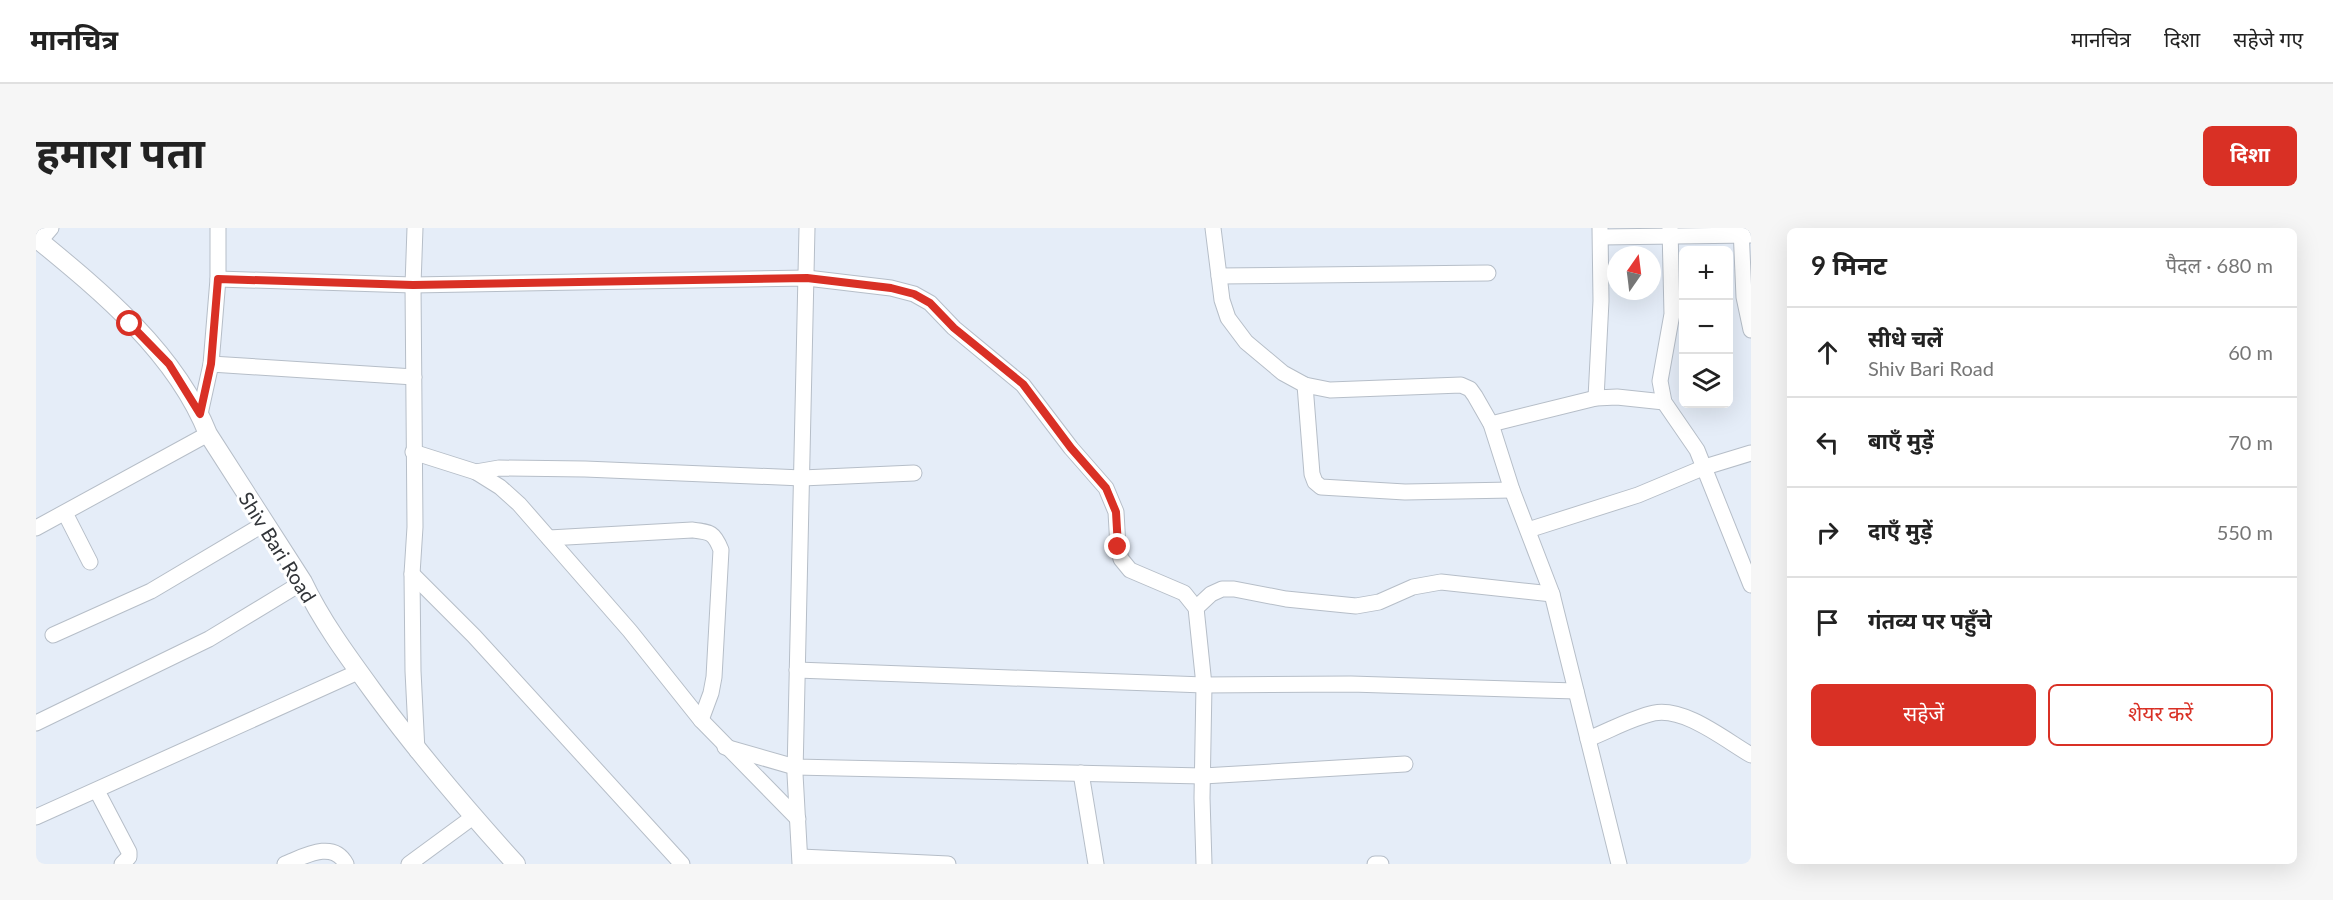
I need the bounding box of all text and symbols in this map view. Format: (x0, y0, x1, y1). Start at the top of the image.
text: मानचित्र (30, 22, 118, 56)
text: मानचित्र (2071, 26, 2131, 51)
text: दिशा (2164, 26, 2200, 51)
text: सहेजे गए (2233, 26, 2303, 51)
button: दिशा (2203, 126, 2297, 186)
text: हमारा पता (36, 127, 205, 177)
north arrow (1607, 246, 1661, 300)
map controls (1679, 246, 1733, 408)
button: + (1679, 246, 1733, 300)
text: 9 मिनट (1811, 249, 1887, 281)
text: पैदल · 680 m (2166, 253, 2273, 277)
button: − (1679, 300, 1733, 354)
route start (116, 310, 142, 336)
text: सीधे चलें (1868, 325, 1943, 352)
icon: ahead (1811, 336, 1844, 369)
text: 60 m (2228, 340, 2273, 364)
button: layers (1679, 354, 1733, 408)
text: Shiv Bari Road (1868, 356, 1994, 380)
icon: left (1811, 426, 1844, 459)
text: बाएँ मुड़ें (1868, 427, 1934, 454)
text: 70 m (2228, 430, 2273, 454)
street label: Shiv Bari Road (234, 487, 322, 607)
icon: right (1811, 516, 1844, 549)
text: दाएँ मुड़ें (1868, 517, 1932, 544)
text: 550 m (2217, 520, 2273, 544)
route end (1104, 533, 1130, 559)
icon: arrive (1811, 606, 1844, 639)
text: गंतव्य पर पहुँचे (1868, 607, 1992, 634)
button: सहेजें (1811, 684, 2036, 746)
button: शेयर करें (2048, 684, 2273, 746)

